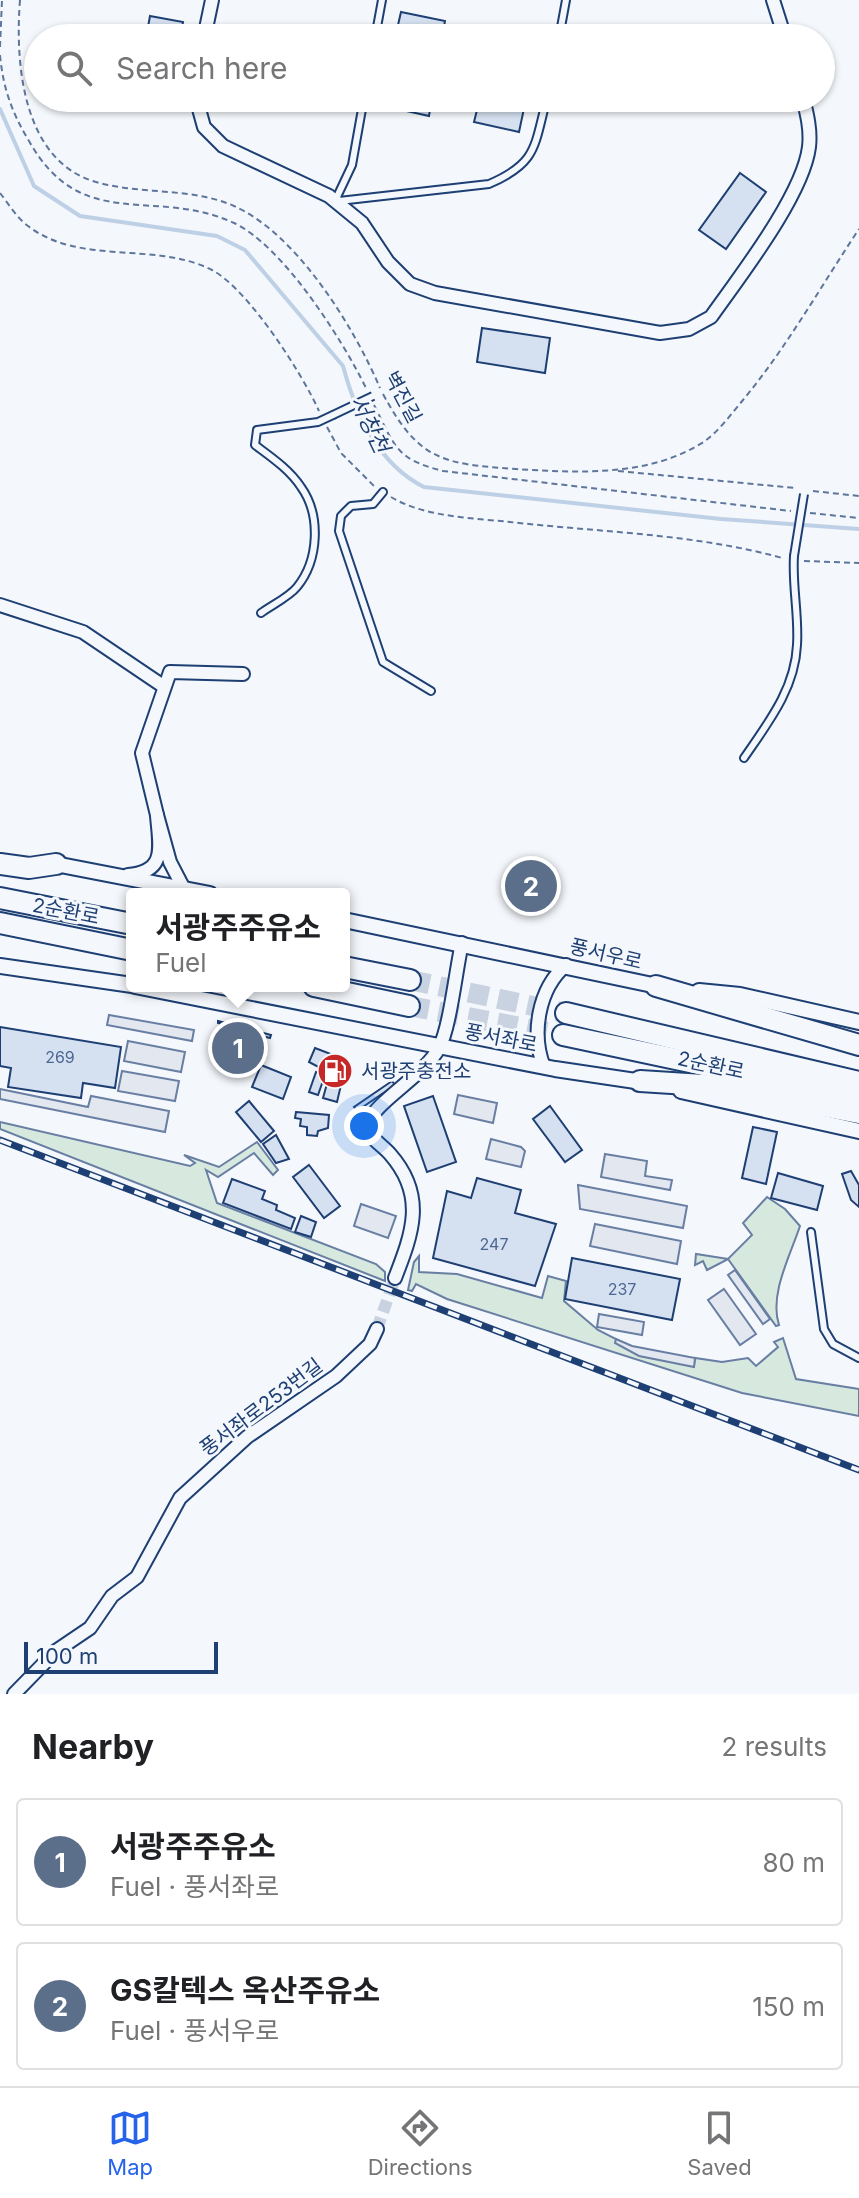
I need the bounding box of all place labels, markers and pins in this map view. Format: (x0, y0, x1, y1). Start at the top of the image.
pin: 2 (505, 856, 557, 916)
pin: 1 (212, 1018, 264, 1078)
fuel station icon: 서광주충전소 (316, 1052, 354, 1090)
place label: 서광주충전소 (361, 1059, 471, 1083)

